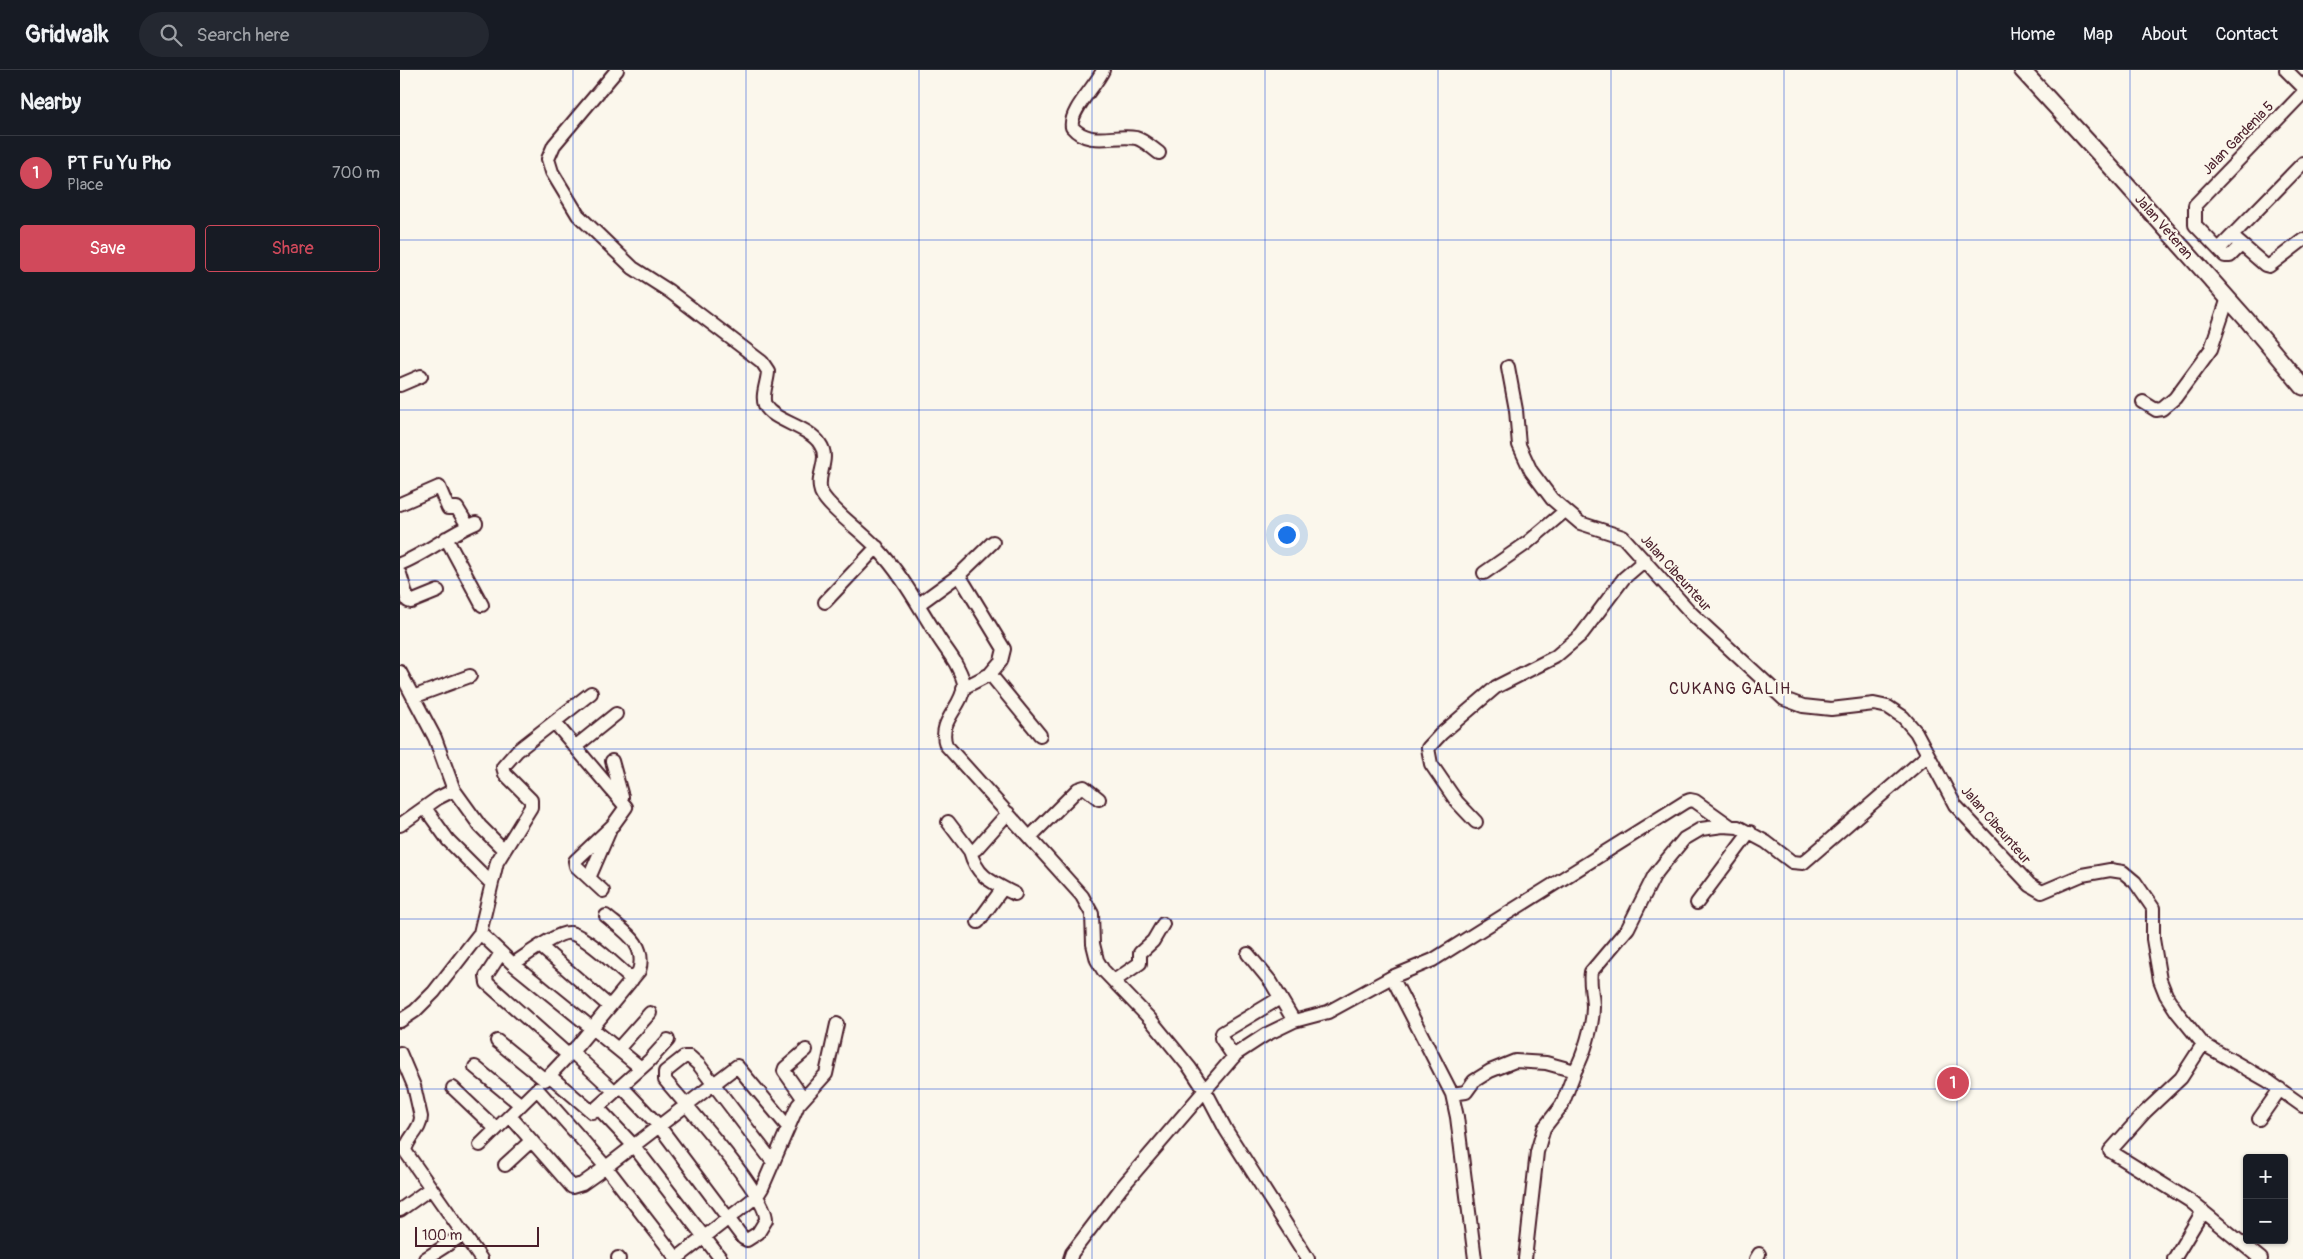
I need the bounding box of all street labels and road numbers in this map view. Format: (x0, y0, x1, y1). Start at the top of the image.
street label: Jalan Gardenia 5 (2199, 98, 2277, 178)
street label: Jalan Veteran (2131, 191, 2197, 263)
street label: Jalan Cibeunteur (1637, 531, 1715, 615)
street label: Jalan Cibeunteur (1957, 782, 2035, 868)

